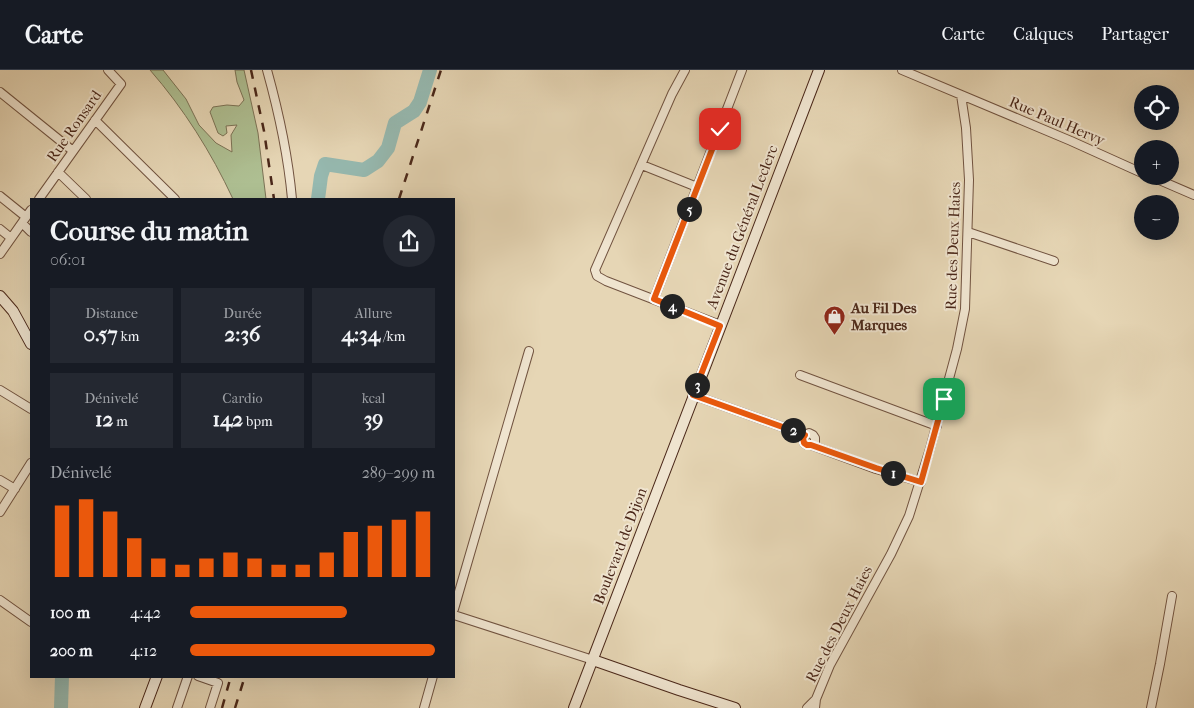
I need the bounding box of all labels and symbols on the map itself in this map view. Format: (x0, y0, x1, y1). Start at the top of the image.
street label: Rue Ronsard (43, 86, 106, 165)
street label: Rue Paul Hervy (1006, 93, 1109, 150)
pin (699, 108, 741, 150)
street label: Avenue du Général Leclerc (702, 142, 782, 312)
street label: Rue des Deux Haies (942, 181, 964, 311)
pin: 5 (676, 196, 702, 222)
pin: 4 (660, 294, 684, 318)
place label: Au Fil Des Marques (850, 299, 917, 334)
shop icon: Au Fil Des Marques (823, 305, 847, 336)
pin: 3 (684, 372, 710, 398)
pin (923, 378, 965, 420)
pin: 2 (780, 418, 806, 442)
pin: 1 (880, 460, 906, 486)
street label: Boulevard de Dijon (589, 485, 651, 607)
street label: Rue des Deux Haies (802, 562, 876, 685)

